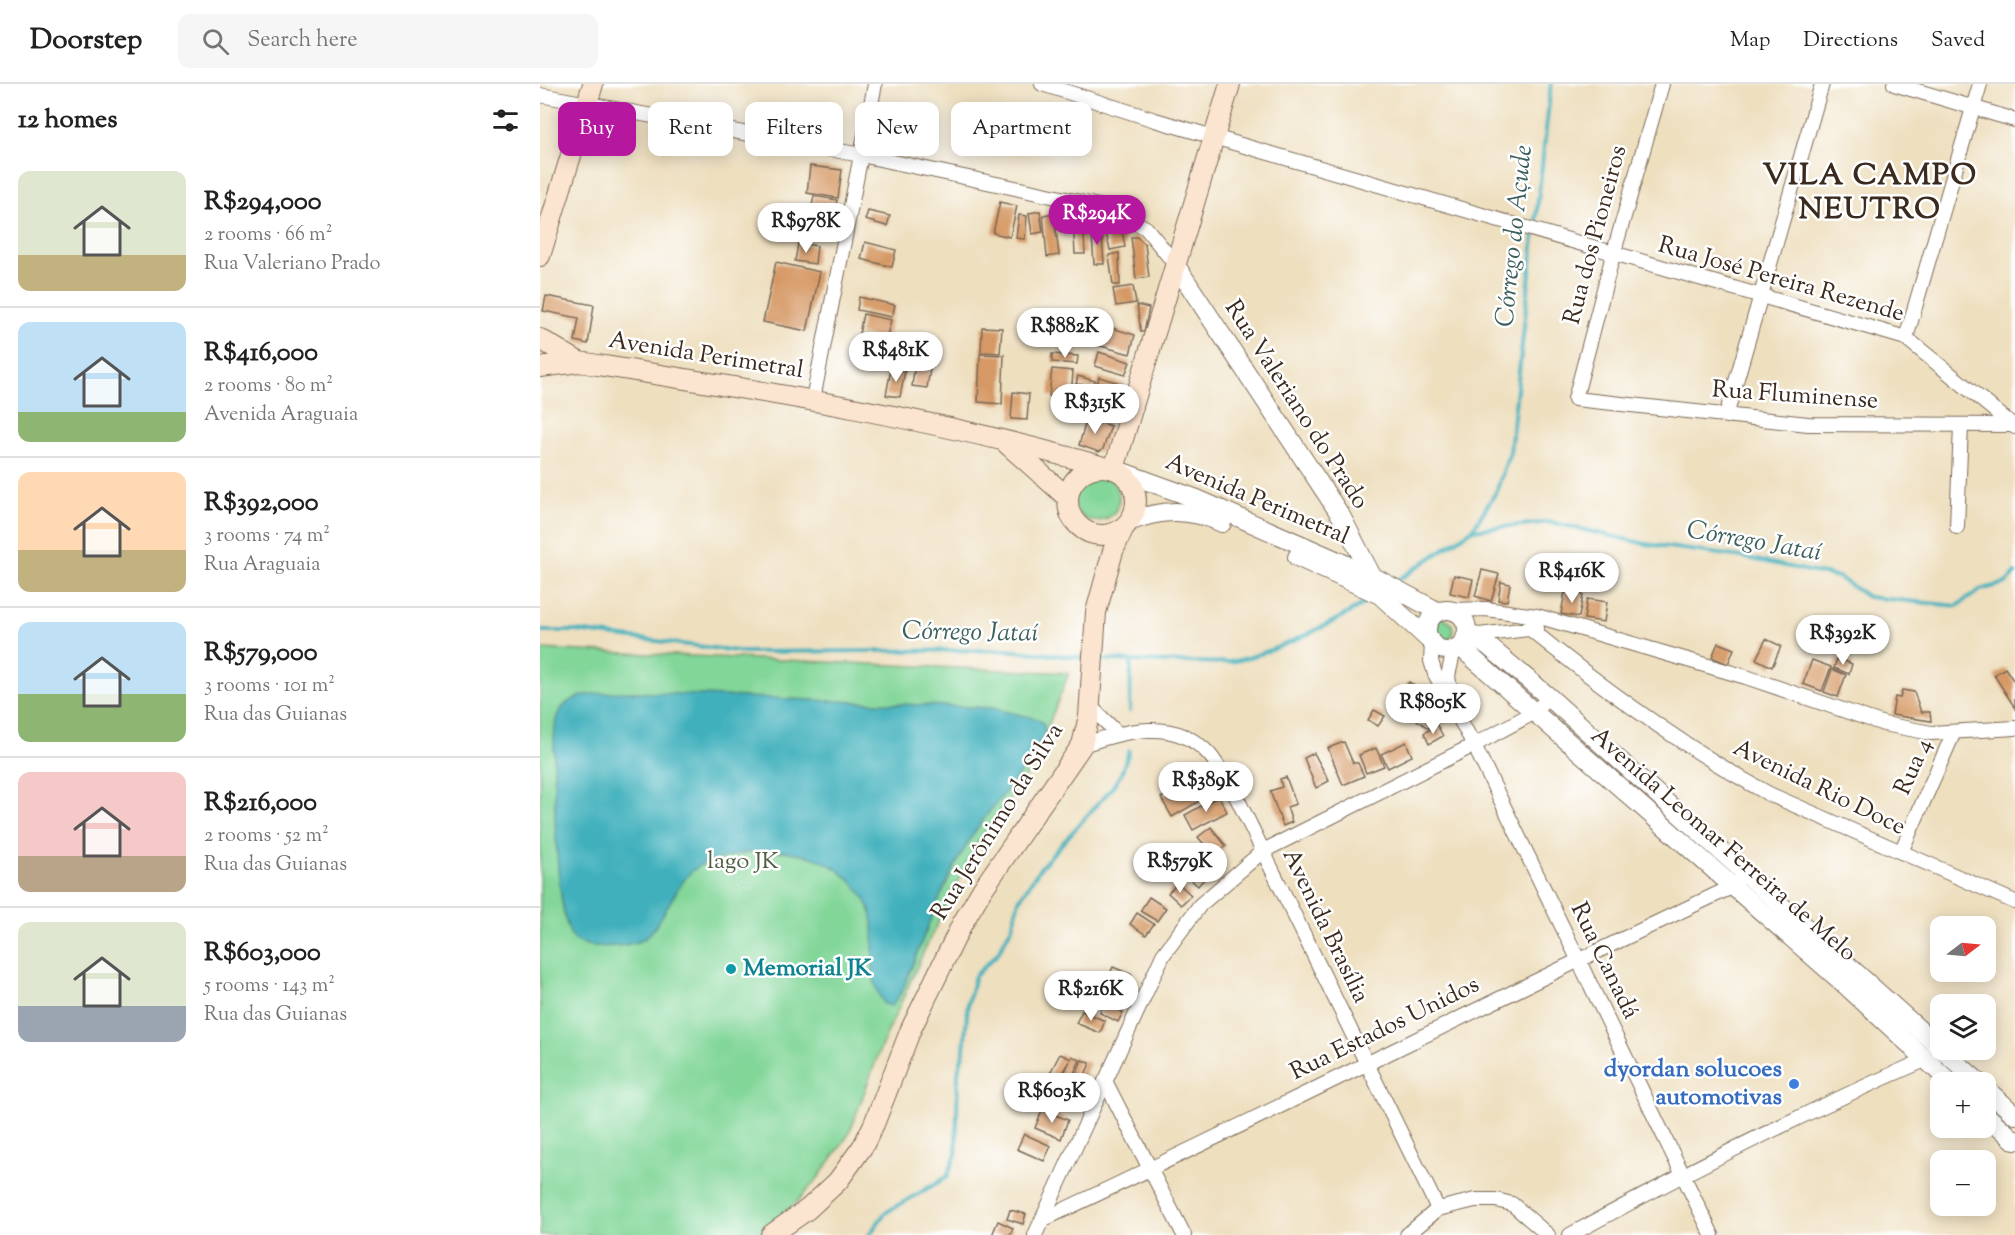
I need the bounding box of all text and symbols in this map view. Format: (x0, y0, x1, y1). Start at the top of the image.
search box (178, 14, 598, 68)
text: Doorstep (30, 21, 142, 61)
icon: search (199, 25, 232, 58)
text: Search here (247, 25, 358, 57)
text: Map (1730, 26, 1770, 56)
text: Directions (1803, 26, 1898, 56)
text: Saved (1931, 26, 1985, 56)
text: 12 homes (18, 102, 117, 139)
chip: Buy (558, 102, 636, 156)
chip: Rent (648, 102, 733, 156)
chip: Filters (745, 102, 843, 156)
chip: New (855, 102, 939, 156)
chip: Apartment (951, 102, 1092, 156)
icon: filters (489, 104, 522, 137)
street label: Rua dos Pioneiros (1556, 142, 1636, 328)
water label: Córrego do Açude (1487, 143, 1543, 329)
district label: VILA CAMPO NEUTRO (1762, 155, 1978, 232)
text: R$294,000 (204, 184, 321, 221)
icon: home (66, 195, 138, 267)
pin: R$294K (1048, 195, 1146, 246)
text: R$294K (1063, 200, 1131, 229)
pin: R$978K (757, 203, 855, 254)
text: R$978K (771, 208, 841, 237)
text: 2 rooms · 66 m² (204, 221, 332, 250)
street label: Rua José Pereira Rezende (1654, 229, 1908, 331)
text: Rua Valeriano Prado (204, 250, 380, 279)
street label: Rua Valeriano do Prado (1216, 294, 1376, 516)
pin: R$882K (1016, 308, 1114, 359)
text: R$882K (1031, 313, 1099, 342)
street label: Avenida Perimetral (606, 324, 806, 388)
pin: R$481K (847, 332, 945, 383)
text: R$416,000 (204, 335, 318, 372)
text: R$481K (863, 337, 929, 366)
icon: home (66, 346, 138, 418)
text: 2 rooms · 80 m² (204, 372, 333, 401)
street label: Rua Fluminense (1711, 373, 1879, 419)
pin: R$315K (1046, 384, 1144, 435)
text: R$315K (1064, 389, 1126, 418)
text: Avenida Araguaia (204, 401, 358, 430)
street label: Avenida Perimetral (1160, 446, 1355, 554)
text: R$392,000 (204, 485, 319, 522)
icon: home (66, 496, 138, 568)
water label: Córrego Jataí (1684, 512, 1825, 572)
text: 3 rooms · 74 m² (204, 522, 330, 551)
text: Rua Araguaia (204, 551, 320, 580)
pin: R$416K (1523, 553, 1621, 604)
text: R$416K (1539, 558, 1605, 587)
water label: Córrego Jataí (902, 613, 1039, 653)
pin: R$392K (1794, 615, 1892, 666)
text: R$392K (1810, 620, 1876, 649)
text: R$579,000 (204, 635, 318, 672)
icon: home (66, 646, 138, 718)
text: 3 rooms · 101 m² (204, 672, 335, 701)
pin: R$805K (1384, 684, 1482, 735)
text: R$805K (1400, 689, 1466, 718)
text: Rua das Guianas (204, 701, 347, 730)
street label: Rua Jerônimo da Silva (924, 717, 1072, 927)
street label: Avenida Leomar Ferreira de Melo (1583, 720, 1863, 970)
street label: Avenida Rio Doce (1727, 731, 1911, 845)
street label: Rua 4 (1887, 733, 1941, 801)
pin: R$389K (1157, 762, 1255, 813)
text: R$389K (1172, 767, 1240, 796)
text: R$216,000 (204, 785, 317, 822)
icon: home (66, 796, 138, 868)
text: 2 rooms · 52 m² (204, 822, 329, 851)
pin: R$579K (1131, 843, 1229, 894)
street label: Avenida Brasília (1273, 843, 1377, 1009)
park label: lago JK (707, 845, 779, 879)
text: R$579K (1147, 848, 1213, 877)
text: Rua das Guianas (204, 851, 347, 880)
street label: Rua Canadá (1561, 897, 1647, 1025)
north arrow (1930, 916, 1996, 982)
map controls (1930, 916, 1996, 1216)
text: R$603,000 (204, 935, 321, 972)
icon: home (66, 946, 138, 1018)
place label: Memorial JK (743, 952, 872, 986)
marker: Memorial JK (724, 962, 738, 976)
street label: Rua Estados Unidos (1285, 968, 1485, 1090)
pin: R$216K (1042, 971, 1140, 1022)
text: 5 rooms · 143 m² (204, 972, 335, 1001)
text: R$216K (1058, 976, 1124, 1005)
button: layers (1930, 994, 1996, 1060)
text: Rua das Guianas (204, 1001, 347, 1030)
place label: dyordan solucoes automotivas (1604, 1053, 1782, 1115)
button: + (1930, 1072, 1996, 1138)
pin: R$603K (1003, 1073, 1101, 1124)
marker: dyordan solucoes automotivas (1787, 1077, 1801, 1091)
text: R$603K (1018, 1078, 1086, 1107)
button: − (1930, 1150, 1996, 1216)

